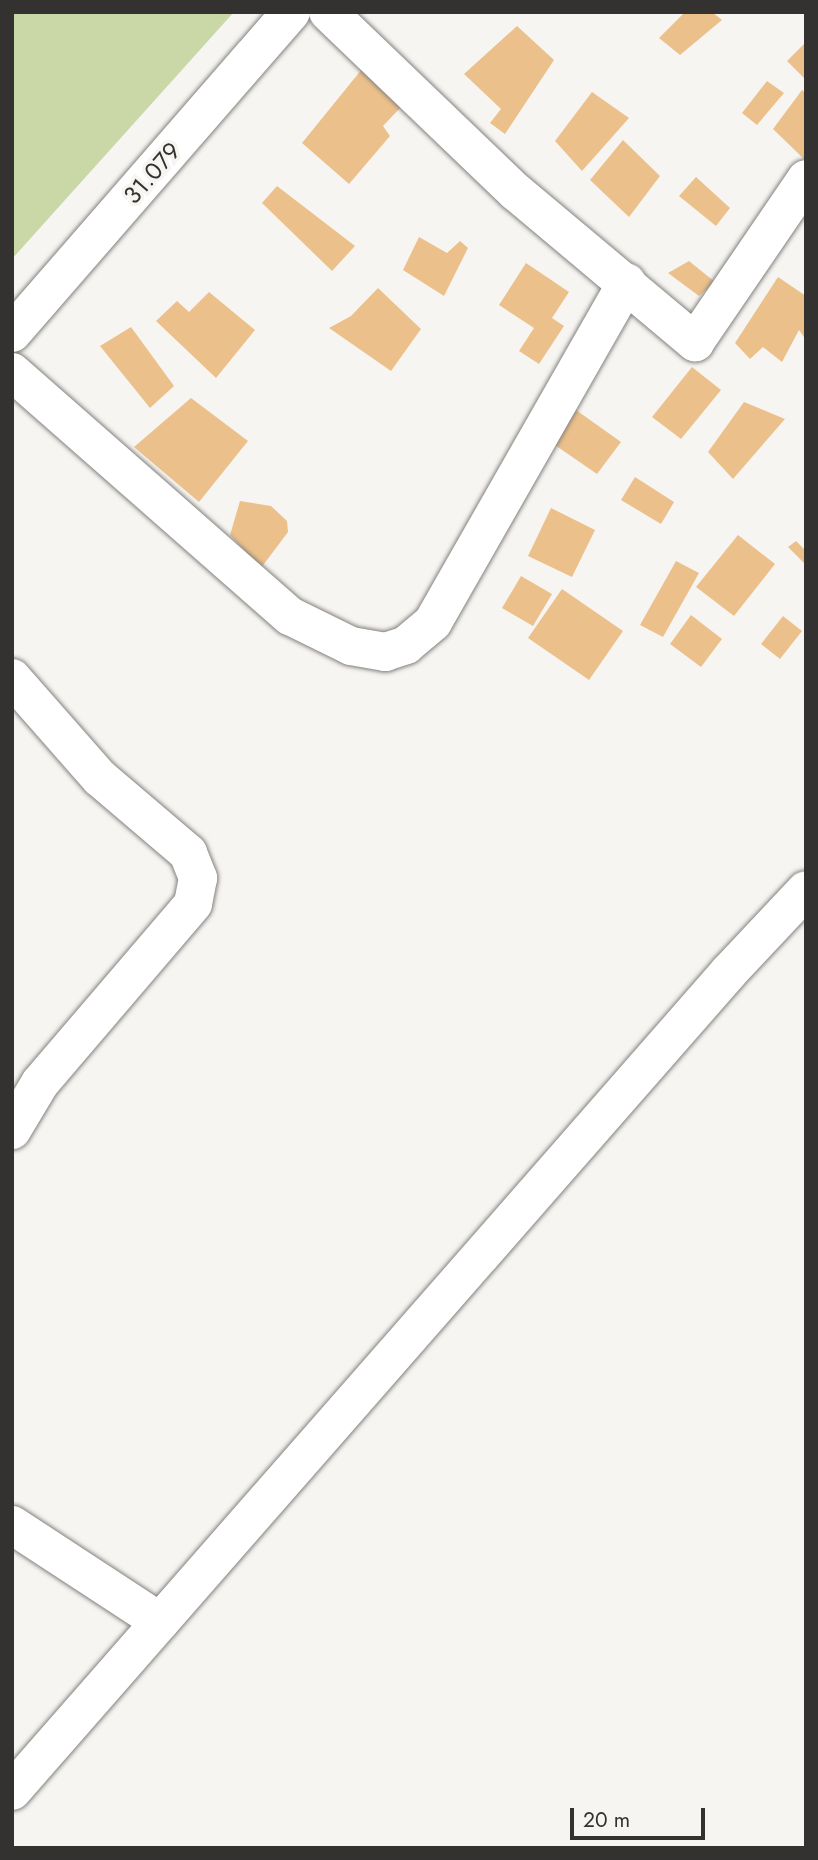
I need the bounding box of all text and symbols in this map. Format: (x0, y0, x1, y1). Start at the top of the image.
street label: 31.079 (118, 136, 186, 210)
scale bar (573, 1794, 708, 1838)
text: 20 m (583, 1805, 630, 1835)

